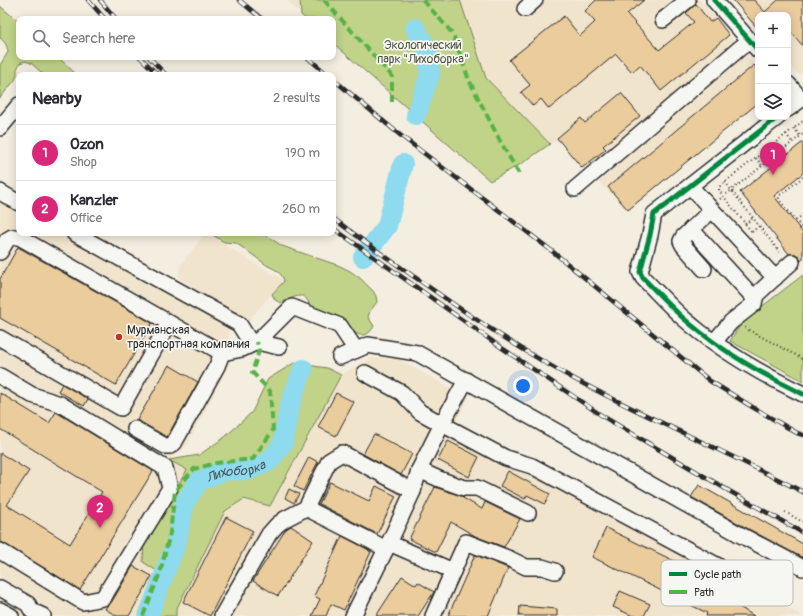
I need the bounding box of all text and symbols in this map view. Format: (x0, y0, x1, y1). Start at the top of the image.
map controls (755, 12, 791, 120)
button: + (755, 12, 791, 48)
search box (16, 16, 336, 60)
icon: search (30, 27, 52, 49)
text: Search here (62, 29, 135, 48)
park label: Экологический парк "Лихоборка" (377, 38, 469, 67)
button: − (755, 48, 791, 84)
button: layers (755, 84, 791, 120)
text: Nearby (32, 88, 81, 109)
text: 2 results (273, 90, 320, 106)
text: Ozon (70, 135, 104, 154)
pin: 1 (760, 142, 786, 175)
text: 1 (42, 145, 48, 161)
text: 190 m (285, 145, 320, 161)
text: Shop (70, 154, 97, 170)
text: Kanzler (70, 191, 118, 210)
text: 2 (41, 201, 49, 217)
text: 260 m (282, 201, 320, 217)
text: Office (70, 210, 102, 226)
place label: Мурманская транспортная компания (127, 323, 250, 352)
marker: Мурманская транспортная компания (114, 332, 124, 342)
your location (513, 376, 533, 396)
water label: Лихоборка (204, 457, 269, 486)
pin: 2 (87, 495, 113, 528)
legend (661, 560, 793, 606)
text: Cycle path (694, 568, 741, 581)
text: Path (694, 586, 714, 599)

